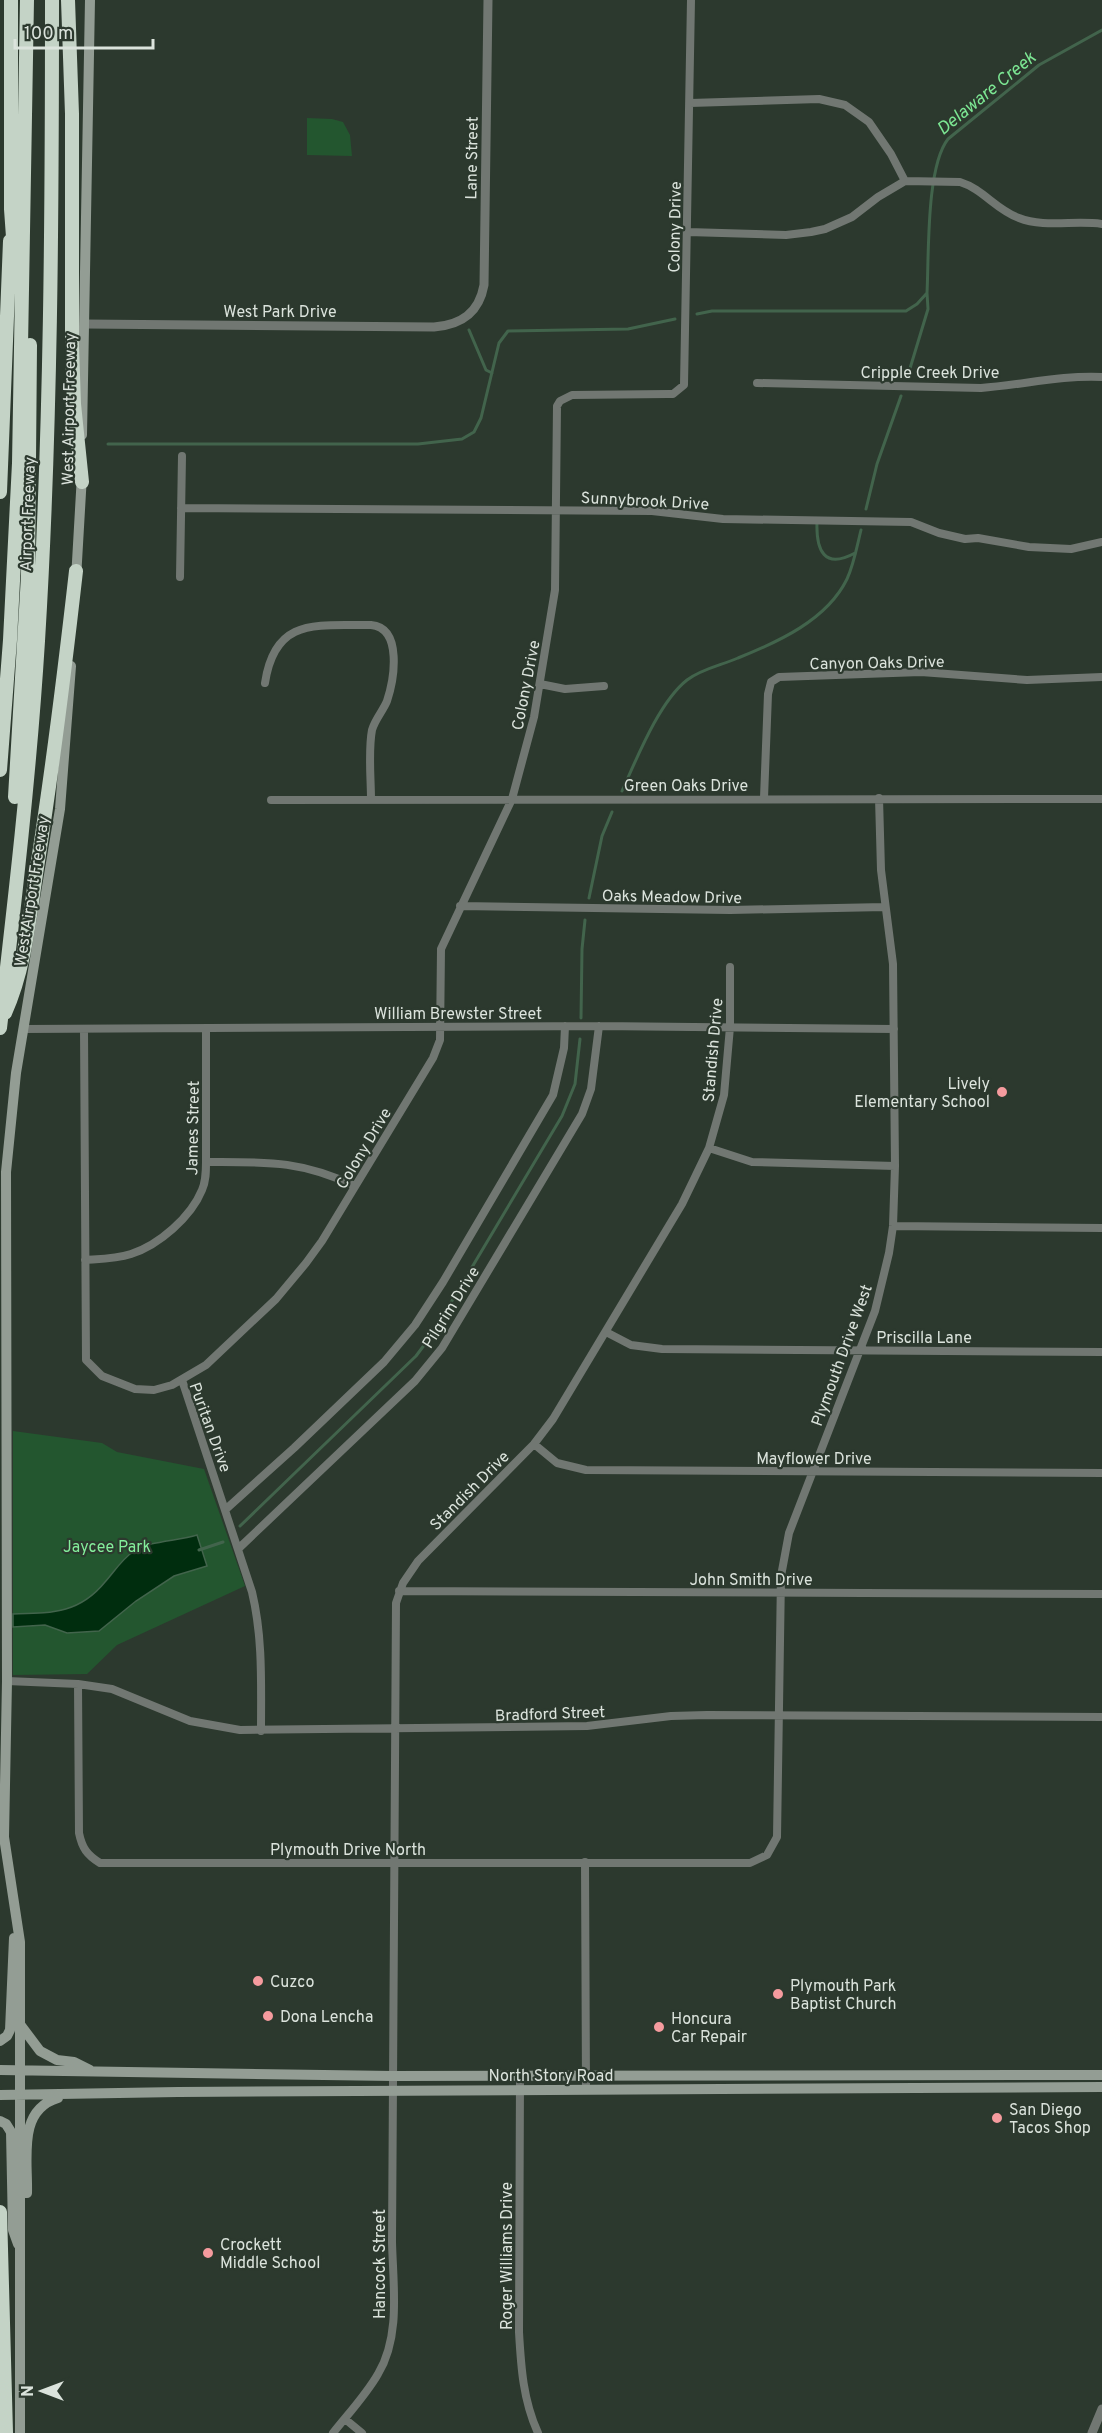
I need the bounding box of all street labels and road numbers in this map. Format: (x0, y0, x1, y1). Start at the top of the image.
street label: Lane Street (462, 116, 484, 200)
street label: Colony Drive (665, 181, 687, 273)
street label: West Park Drive (223, 303, 337, 323)
street label: West Airport Freeway (59, 333, 81, 486)
street label: Cripple Creek Drive (861, 364, 999, 384)
street label: Airport Freeway (17, 456, 41, 572)
street label: Sunnybrook Drive (580, 489, 710, 515)
street label: Colony Drive (508, 639, 546, 732)
street label: Canyon Oaks Drive (809, 653, 945, 675)
street label: Green Oaks Drive (624, 777, 748, 797)
street label: West Airport Freeway (11, 814, 55, 968)
street label: Oaks Meadow Drive (602, 887, 742, 909)
street label: Standish Drive (699, 997, 729, 1103)
street label: William Brewster Street (374, 1005, 542, 1025)
street label: James Street (183, 1080, 205, 1176)
street label: Colony Drive (333, 1105, 397, 1193)
street label: Pilgrim Drive (419, 1263, 485, 1353)
street label: Plymouth Drive West (808, 1282, 878, 1429)
street label: Priscilla Lane (876, 1329, 972, 1349)
street label: Puritan Drive (184, 1380, 235, 1475)
street label: Standish Drive (426, 1447, 514, 1535)
street label: Mayflower Drive (756, 1450, 872, 1470)
street label: John Smith Drive (689, 1571, 813, 1591)
street label: Bradford Street (495, 1703, 606, 1727)
street label: Plymouth Drive North (270, 1841, 426, 1861)
street label: North Story Road (489, 2067, 613, 2087)
street label: Roger Williams Drive (498, 2182, 518, 2330)
street label: Hancock Street (371, 2209, 391, 2319)

